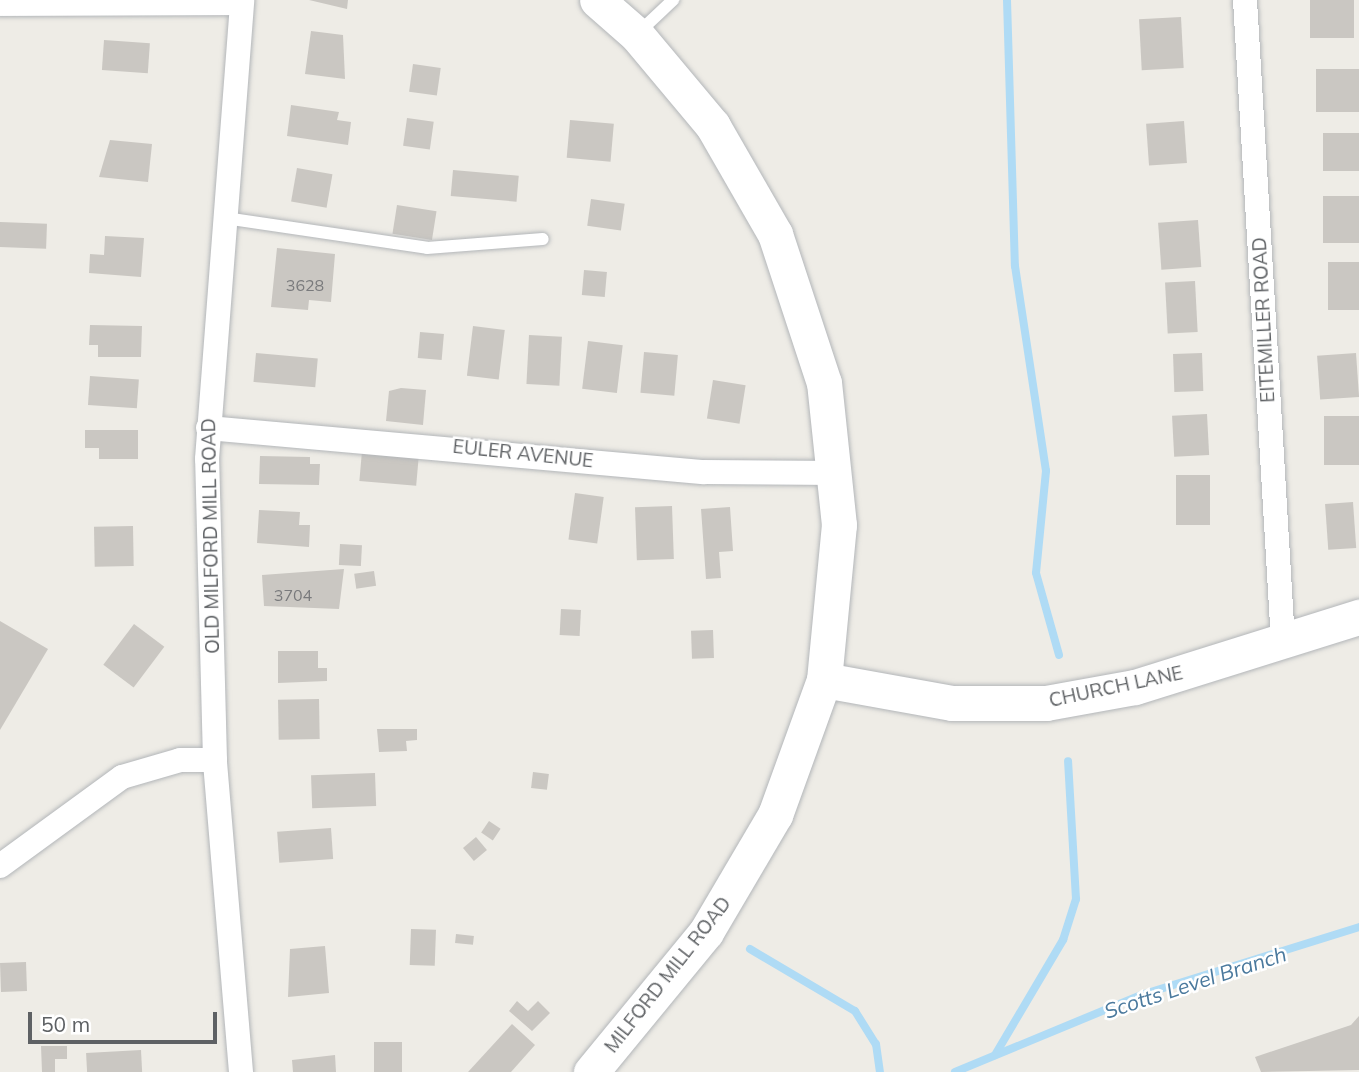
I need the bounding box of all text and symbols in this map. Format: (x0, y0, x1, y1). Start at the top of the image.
street label: EITEMILLER ROAD (1248, 237, 1280, 403)
house number: 3628 (286, 275, 324, 295)
street label: OLD MILFORD MILL ROAD (198, 418, 224, 654)
street label: EULER AVENUE (452, 435, 594, 473)
house number: 3704 (274, 585, 312, 605)
street label: CHURCH LANE (1047, 662, 1185, 712)
street label: MILFORD MILL ROAD (600, 893, 736, 1057)
water label: Scotts Level Branch (1101, 941, 1289, 1023)
scale bar (32, 998, 220, 1042)
text: 50 m (41, 1011, 90, 1037)

